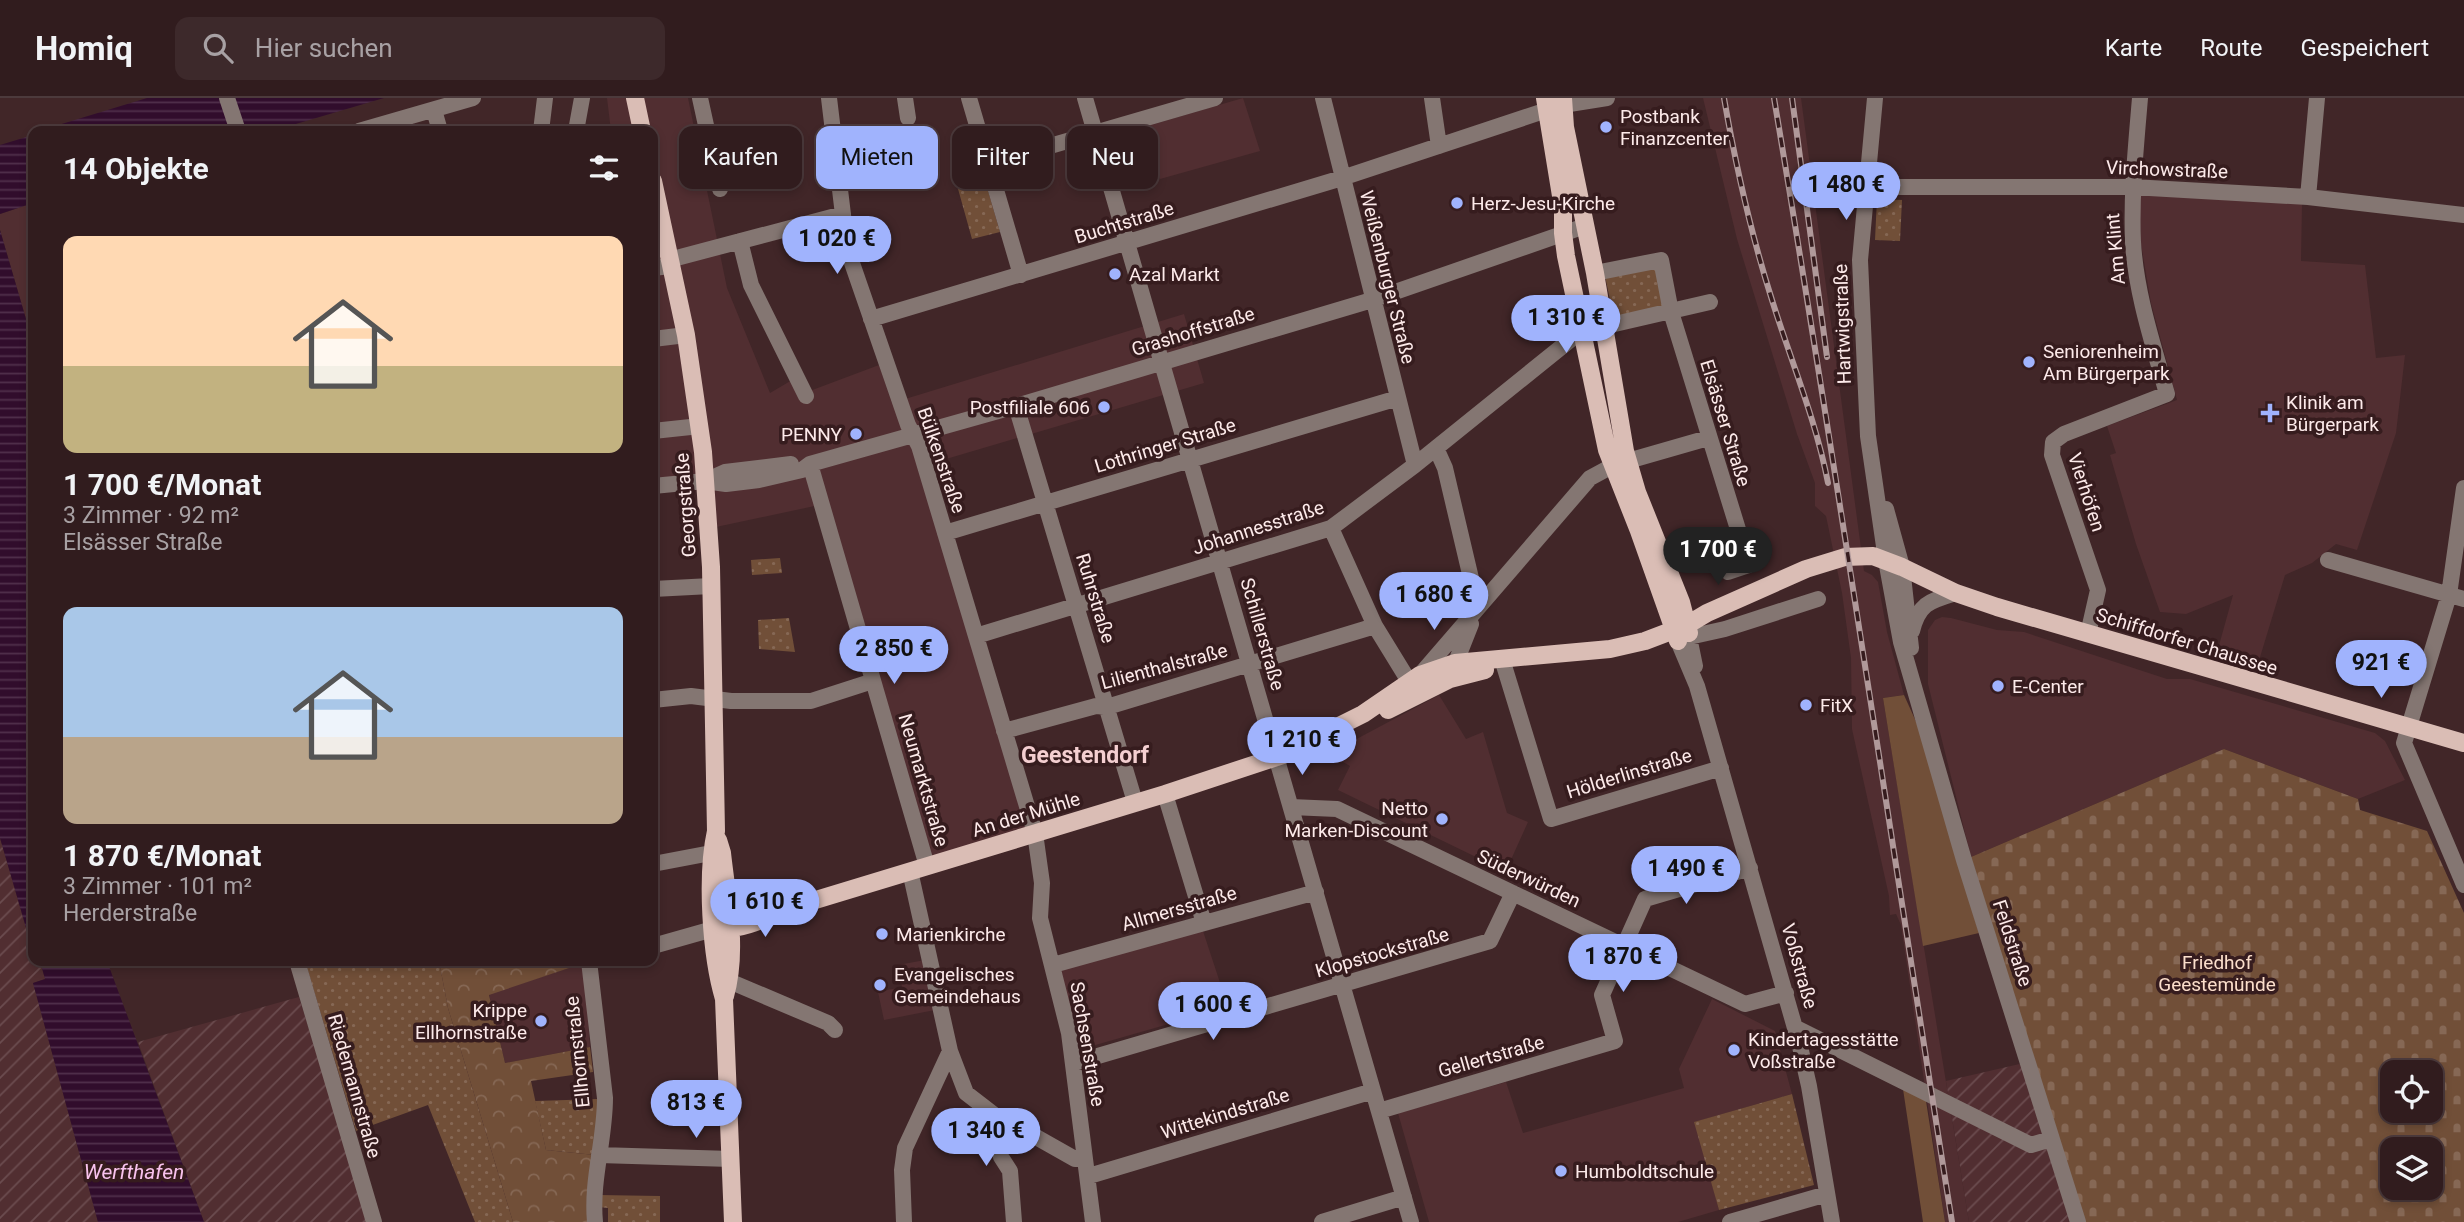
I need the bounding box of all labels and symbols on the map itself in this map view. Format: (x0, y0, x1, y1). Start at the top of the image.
place label: Postbank Finanzcenter (1620, 105, 1730, 150)
marker: Postbank Finanzcenter (1598, 119, 1614, 135)
street label: Virchowstraße (2105, 156, 2229, 183)
pin: 1 480 € (1781, 162, 1911, 222)
street label: Weißenburger Straße (1355, 188, 1420, 366)
place label: Herz-Jesu-Kirche (1471, 192, 1615, 215)
marker: Herz-Jesu-Kirche (1449, 195, 1465, 211)
street label: Buchtstraße (1072, 196, 1177, 248)
street label: Am Klint (2101, 212, 2130, 286)
pin: 1 020 € (772, 216, 902, 276)
place label: Azal Markt (1129, 263, 1220, 286)
street label: Hartwigstraße (1829, 263, 1856, 385)
marker: Azal Markt (1107, 266, 1123, 282)
pin: 1 310 € (1501, 296, 1631, 355)
street label: Grashoffstraße (1129, 302, 1257, 361)
place label: Seniorenheim Am Bürgerpark (2043, 340, 2170, 385)
marker: Seniorenheim Am Bürgerpark (2021, 354, 2037, 370)
street label: Elsässer Straße (1695, 357, 1756, 489)
place label: Klinik am Bürgerpark (2286, 391, 2379, 436)
place label: Postfiliale 606 (970, 396, 1090, 419)
marker: Postfiliale 606 (1096, 399, 1112, 415)
marker: Klinik am Bürgerpark (2260, 403, 2280, 423)
street label: Bülkenstraße (913, 404, 970, 516)
street label: Lothringer Straße (1092, 413, 1239, 478)
place label: PENNY (781, 423, 843, 446)
marker: PENNY (848, 426, 864, 442)
street label: Vierhöfen (2063, 450, 2110, 534)
street label: Georgstraße (670, 452, 701, 558)
street label: Johannesstraße (1190, 495, 1327, 560)
pin: 1 700 € (1653, 528, 1783, 587)
street label: Ruhrstraße (1071, 550, 1120, 646)
pin: 1 680 € (1369, 573, 1499, 632)
street label: Schillerstraße (1235, 575, 1290, 693)
street label: Schiffdorfer Chaussee (2093, 603, 2280, 680)
pin: 2 850 € (829, 626, 959, 686)
street label: Lilienthalstraße (1098, 639, 1230, 694)
pin: 921 € (2332, 640, 2430, 700)
place label: E-Center (2012, 675, 2084, 698)
marker: E-Center (1990, 678, 2006, 694)
place label: FitX (1820, 694, 1853, 717)
marker: FitX (1798, 697, 1814, 713)
street label: Neumarktstraße (894, 711, 953, 849)
pin: 1 210 € (1237, 718, 1367, 777)
district label: Geestendorf (1021, 742, 1150, 769)
street label: Hölderlinstraße (1564, 744, 1695, 803)
street label: An der Mühle (969, 787, 1083, 842)
place label: Netto Marken-Discount (1285, 797, 1428, 842)
marker: Netto Marken-Discount (1434, 811, 1450, 827)
street label: Süderwürden (1473, 844, 1584, 912)
pin: 1 490 € (1621, 846, 1751, 906)
pin: 1 610 € (700, 880, 830, 939)
street label: Allmersstraße (1119, 881, 1239, 936)
street label: Feldstraße (1988, 897, 2037, 989)
street label: Voßstraße (1776, 921, 1823, 1011)
street label: Klopstockstraße (1313, 922, 1452, 983)
place label: Marienkirche (896, 923, 1006, 946)
marker: Marienkirche (874, 926, 890, 942)
pin: 1 870 € (1558, 934, 1688, 994)
park label: Friedhof Geestemünde (2158, 951, 2276, 996)
place label: Evangelisches Gemeindehaus (894, 963, 1021, 1008)
marker: Evangelisches Gemeindehaus (872, 977, 888, 993)
street label: Sachsenstraße (1065, 980, 1110, 1108)
pin: 1 600 € (1148, 982, 1278, 1042)
street label: Ellhornstraße (560, 995, 595, 1109)
place label: Krippe Ellhornstraße (415, 999, 527, 1044)
street label: Riedemannstraße (323, 1011, 386, 1161)
marker: Krippe Ellhornstraße (533, 1013, 549, 1029)
place label: Kindertagesstätte Voßstraße (1748, 1028, 1899, 1073)
street label: Gellertstraße (1435, 1030, 1547, 1083)
marker: Kindertagesstätte Voßstraße (1726, 1042, 1742, 1058)
pin: 813 € (647, 1080, 745, 1140)
street label: Wittekindstraße (1158, 1083, 1292, 1144)
pin: 1 340 € (921, 1108, 1051, 1168)
water label: Werfthafen (84, 1160, 184, 1184)
place label: Humboldtschule (1575, 1160, 1714, 1183)
marker: Humboldtschule (1553, 1163, 1569, 1179)

